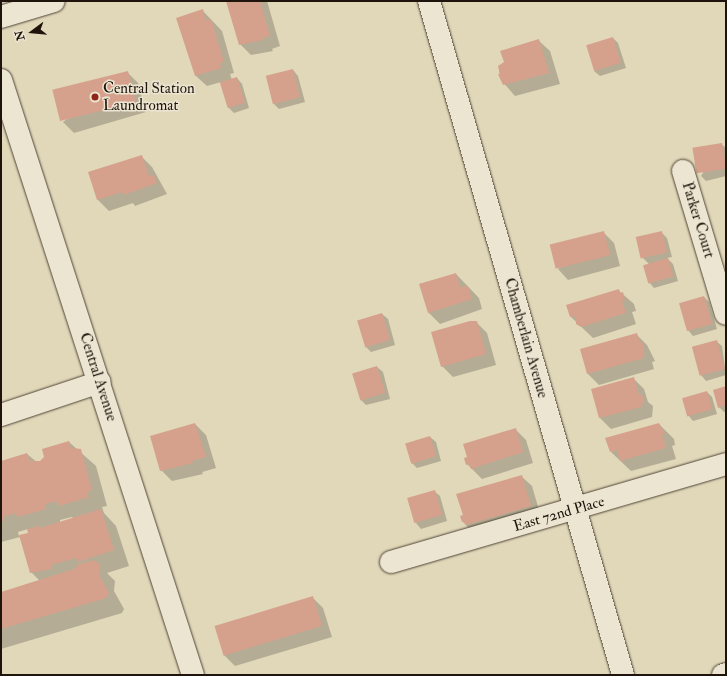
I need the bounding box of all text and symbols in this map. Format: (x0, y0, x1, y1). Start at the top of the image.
north arrow (12, 12, 52, 52)
text: N (12, 29, 28, 42)
place label: Central Station Laundromat (103, 79, 195, 114)
marker: Central Station Laundromat (90, 92, 100, 102)
street label: Parker Court (678, 180, 718, 260)
street label: Chamberlain Avenue (500, 276, 552, 400)
street label: Central Avenue (75, 330, 121, 424)
street label: East 72nd Place (511, 492, 607, 536)

